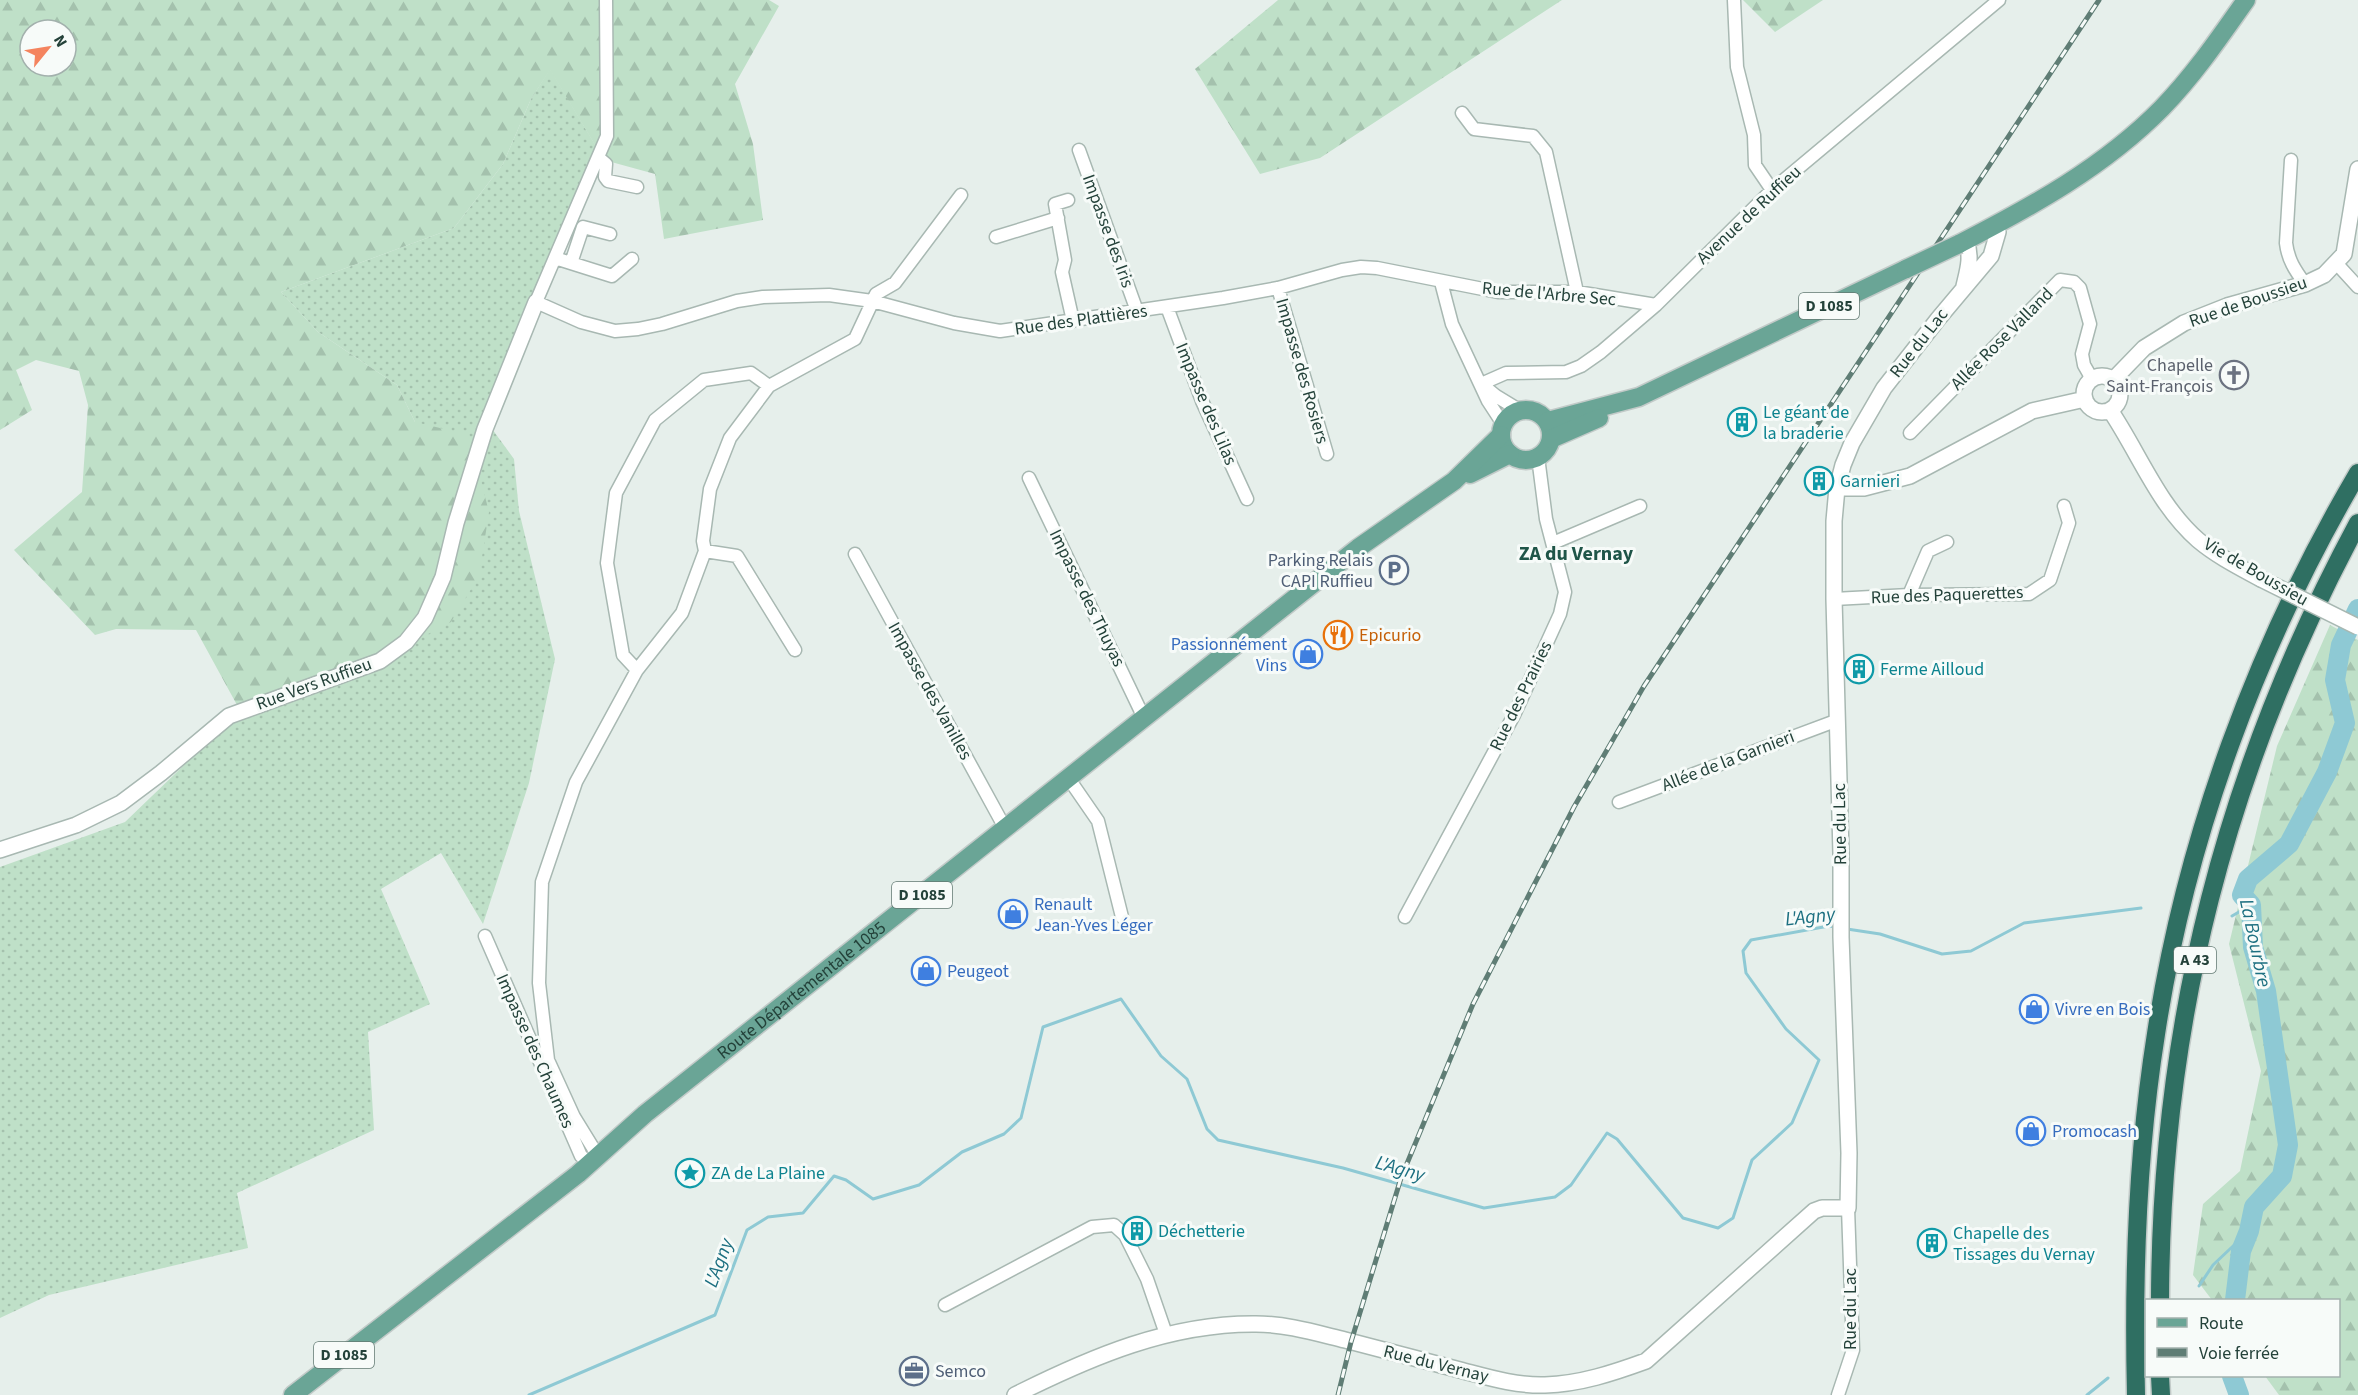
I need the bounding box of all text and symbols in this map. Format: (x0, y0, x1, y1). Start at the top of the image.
north arrow (18, 18, 78, 78)
text: N (48, 31, 72, 51)
street label: Avenue de Ruffieu (1691, 160, 1807, 270)
street label: Impasse des Iris (1076, 171, 1140, 291)
street label: Rue de Boussieu (2186, 270, 2310, 334)
street label: Rue de l'Arbre Sec (1481, 276, 1617, 312)
street label: Allée Rose Valland (1945, 282, 2059, 396)
road number: D 1085 (1799, 293, 1859, 319)
street label: Impasse des Rosiers (1269, 295, 1335, 447)
street label: Rue des Plattières (1013, 298, 1149, 342)
street label: Rue du Lac (1884, 303, 1954, 383)
street label: Impasse des Lilas (1169, 339, 1243, 469)
place label: Chapelle Saint-François (2106, 353, 2213, 399)
church icon: Chapelle Saint-François (2218, 359, 2250, 391)
place label: Le géant de la braderie (1763, 400, 1849, 446)
building icon: Le géant de la braderie (1726, 406, 1758, 438)
building icon: Garnieri (1803, 465, 1835, 497)
place label: Garnieri (1840, 469, 1900, 494)
street label: Impasse des Thuyas (1043, 525, 1131, 671)
street label: Vie de Boussieu (2199, 532, 2313, 612)
district label: ZA du Vernay (1519, 540, 1634, 568)
place label: Parking Relais CAPI Ruffieu (1268, 548, 1373, 594)
parking icon: Parking Relais CAPI Ruffieu (1378, 554, 1410, 586)
street label: Rue des Paquerettes (1870, 580, 2024, 610)
street label: Impasse des Vanilles (882, 618, 978, 764)
restaurant icon: Epicurio (1322, 619, 1354, 651)
place label: Epicurio (1359, 623, 1421, 648)
place label: Passionnément Vins (1171, 632, 1287, 678)
street label: Rue des Prairies (1484, 637, 1558, 755)
shop icon: Passionnément Vins (1292, 638, 1324, 670)
street label: Rue Vers Ruffieu (253, 651, 375, 717)
building icon: Ferme Ailloud (1843, 653, 1875, 685)
place label: Ferme Ailloud (1880, 657, 1984, 682)
street label: Allée de la Garnieri (1658, 724, 1798, 798)
street label: Rue du Lac (1827, 783, 1853, 865)
road number: D 1085 (892, 882, 952, 908)
place label: Renault Jean-Yves Léger (1034, 892, 1153, 938)
water label: La Bourbre (2232, 896, 2278, 990)
shop icon: Renault Jean-Yves Léger (997, 898, 1029, 930)
water label: L'Agny (1784, 900, 1837, 934)
street label: Route Départementale 1085 (711, 915, 891, 1065)
road number: A 43 (2174, 947, 2216, 973)
shop icon: Peugeot (910, 955, 942, 987)
place label: Peugeot (947, 959, 1009, 984)
street label: Impasse des Chaumes (490, 970, 580, 1132)
shop icon: Vivre en Bois (2018, 993, 2050, 1025)
place label: Vivre en Bois (2055, 997, 2150, 1022)
shop icon: Promocash (2015, 1115, 2047, 1147)
place label: Promocash (2052, 1119, 2137, 1144)
water label: L'Agny (1372, 1149, 1429, 1190)
place icon: ZA de La Plaine (674, 1157, 706, 1189)
place label: ZA de La Plaine (711, 1161, 825, 1186)
building icon: Déchetterie (1121, 1215, 1153, 1247)
place label: Déchetterie (1158, 1219, 1245, 1244)
place label: Chapelle des Tissages du Vernay (1953, 1221, 2096, 1267)
building icon: Chapelle des Tissages du Vernay (1916, 1227, 1948, 1259)
water label: L'Agny (697, 1234, 741, 1291)
street label: Rue du Lac (1838, 1268, 1863, 1350)
legend (2145, 1299, 2340, 1377)
text: Route (2199, 1311, 2243, 1336)
street label: Rue du Vernay (1381, 1339, 1492, 1389)
text: Voie ferrée (2199, 1341, 2279, 1366)
road number: D 1085 (314, 1342, 374, 1368)
office icon: Semco (898, 1355, 930, 1387)
place label: Semco (935, 1359, 986, 1384)

